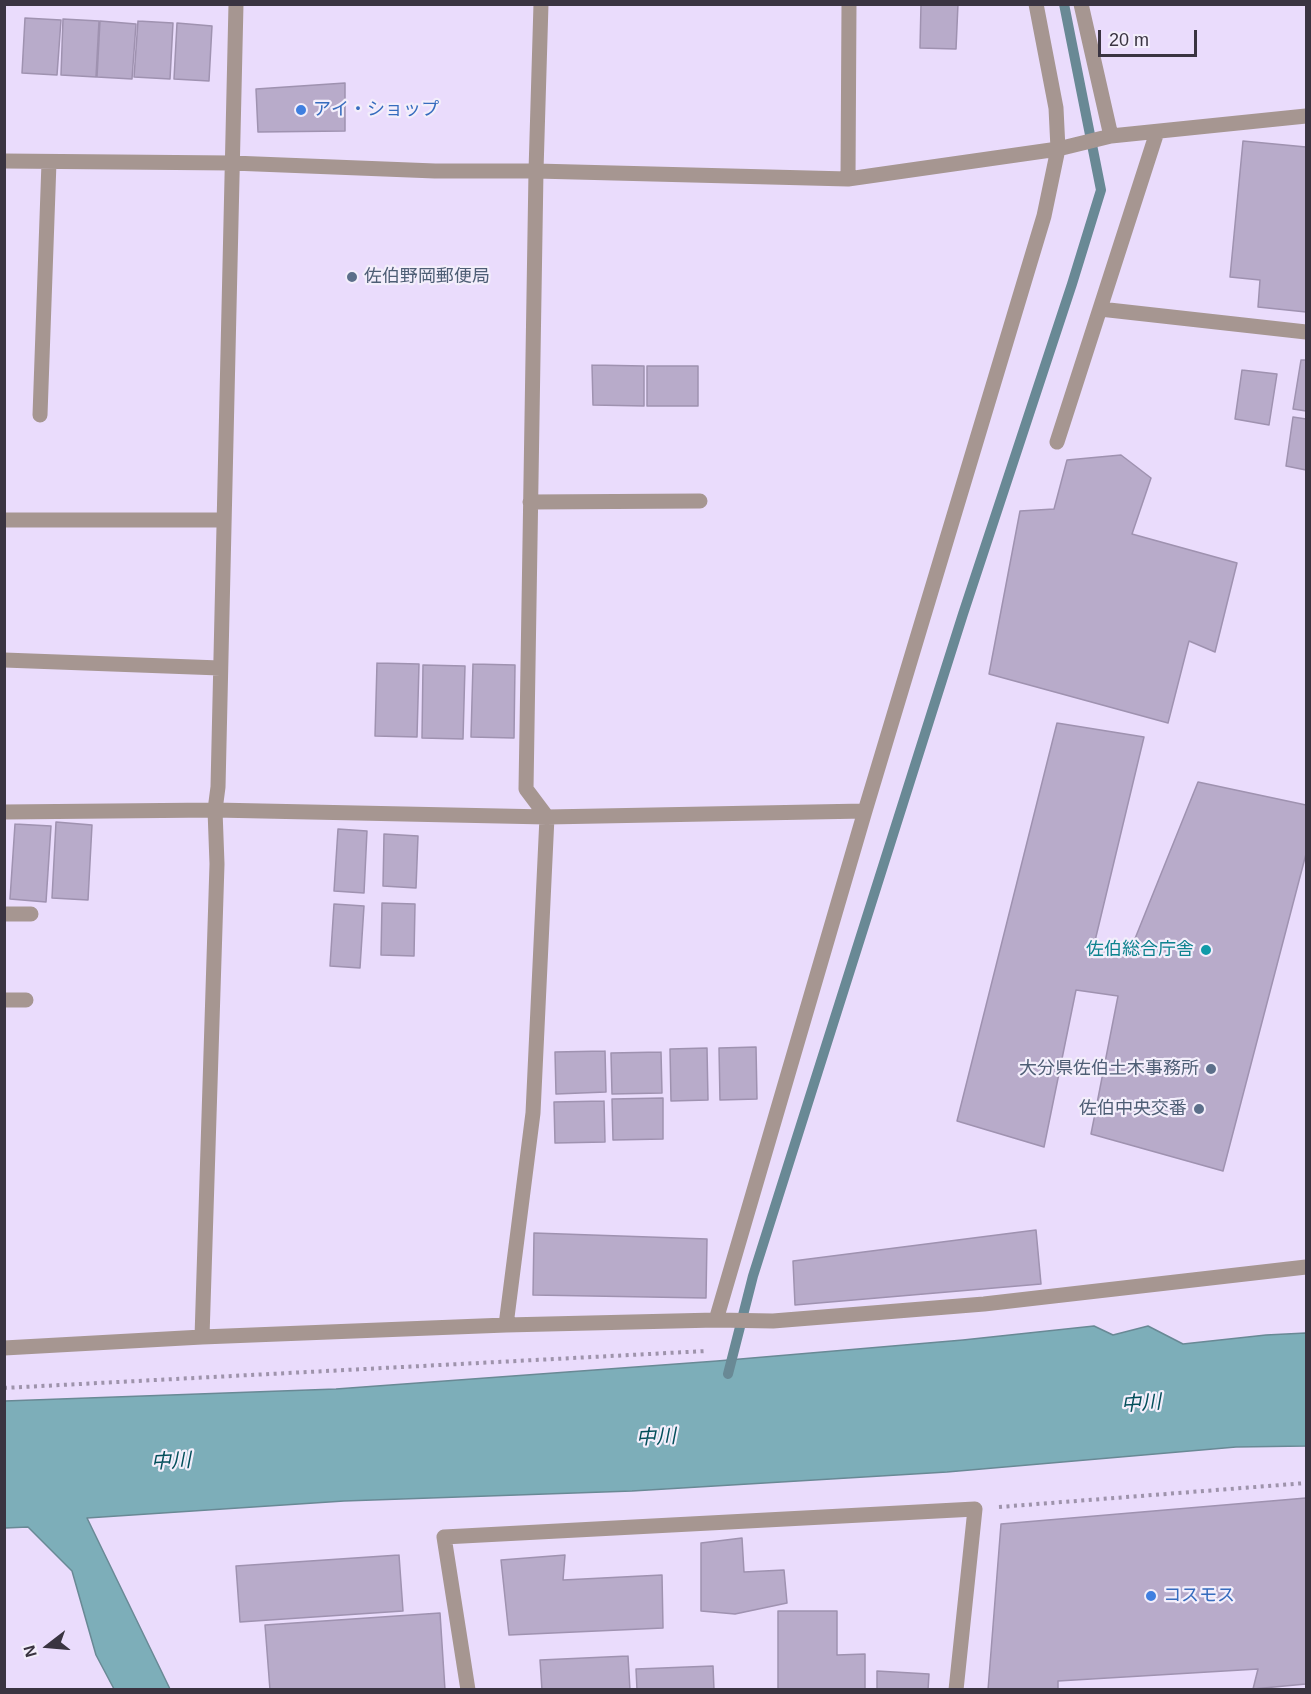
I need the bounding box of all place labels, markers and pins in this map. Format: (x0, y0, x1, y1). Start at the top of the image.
place label: アイ・ショップ (313, 99, 439, 121)
marker: アイ・ショップ (294, 103, 308, 117)
place label: 佐伯野岡郵便局 (364, 266, 490, 288)
marker: 佐伯野岡郵便局 (345, 270, 359, 284)
place label: 佐伯総合庁舎 (1086, 939, 1194, 961)
marker: 佐伯総合庁舎 (1199, 943, 1213, 957)
place label: 大分県佐伯土木事務所 (1019, 1058, 1199, 1080)
marker: 大分県佐伯土木事務所 (1204, 1062, 1218, 1076)
place label: 佐伯中央交番 (1079, 1098, 1187, 1120)
marker: 佐伯中央交番 (1192, 1102, 1206, 1116)
place label: コスモス (1163, 1585, 1235, 1607)
marker: コスモス (1144, 1589, 1158, 1603)

